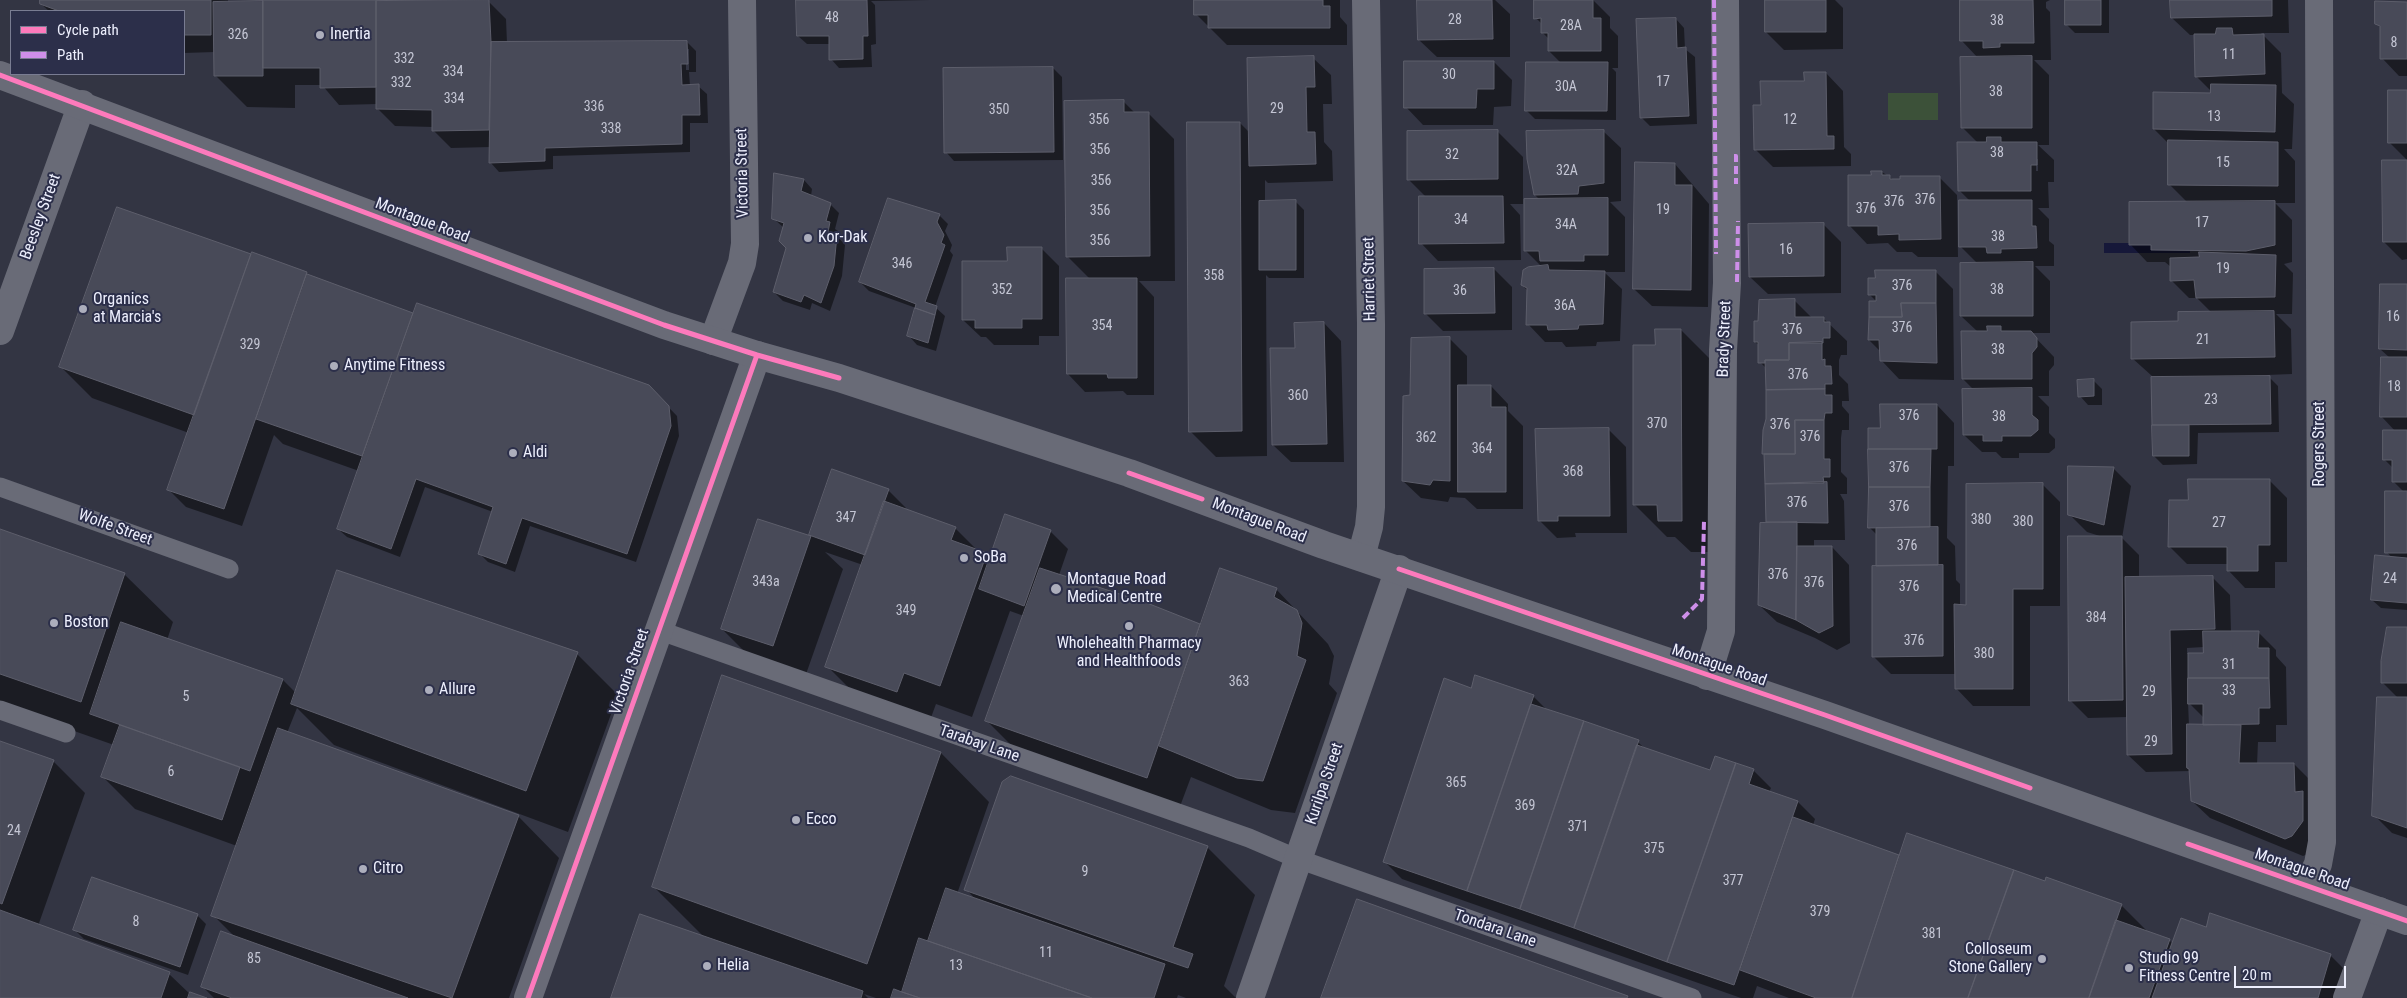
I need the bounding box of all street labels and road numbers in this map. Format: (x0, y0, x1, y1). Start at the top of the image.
street label: Victoria Street (733, 128, 753, 218)
street label: Beesley Street (17, 171, 65, 263)
street label: Montague Road (372, 194, 472, 248)
street label: Harriet Street (1360, 237, 1380, 321)
street label: Brady Street (1714, 300, 1736, 378)
street label: Rogers Street (2310, 401, 2330, 487)
street label: Montague Road (1209, 494, 1309, 548)
street label: Wolfe Street (75, 506, 155, 550)
street label: Victoria Street (606, 626, 654, 718)
street label: Montague Road (1669, 641, 1769, 691)
street label: Tarabay Lane (936, 721, 1022, 767)
street label: Kurilpa Street (1302, 741, 1348, 827)
street label: Montague Road (2252, 845, 2352, 895)
street label: Tondara Lane (1452, 906, 1538, 952)

